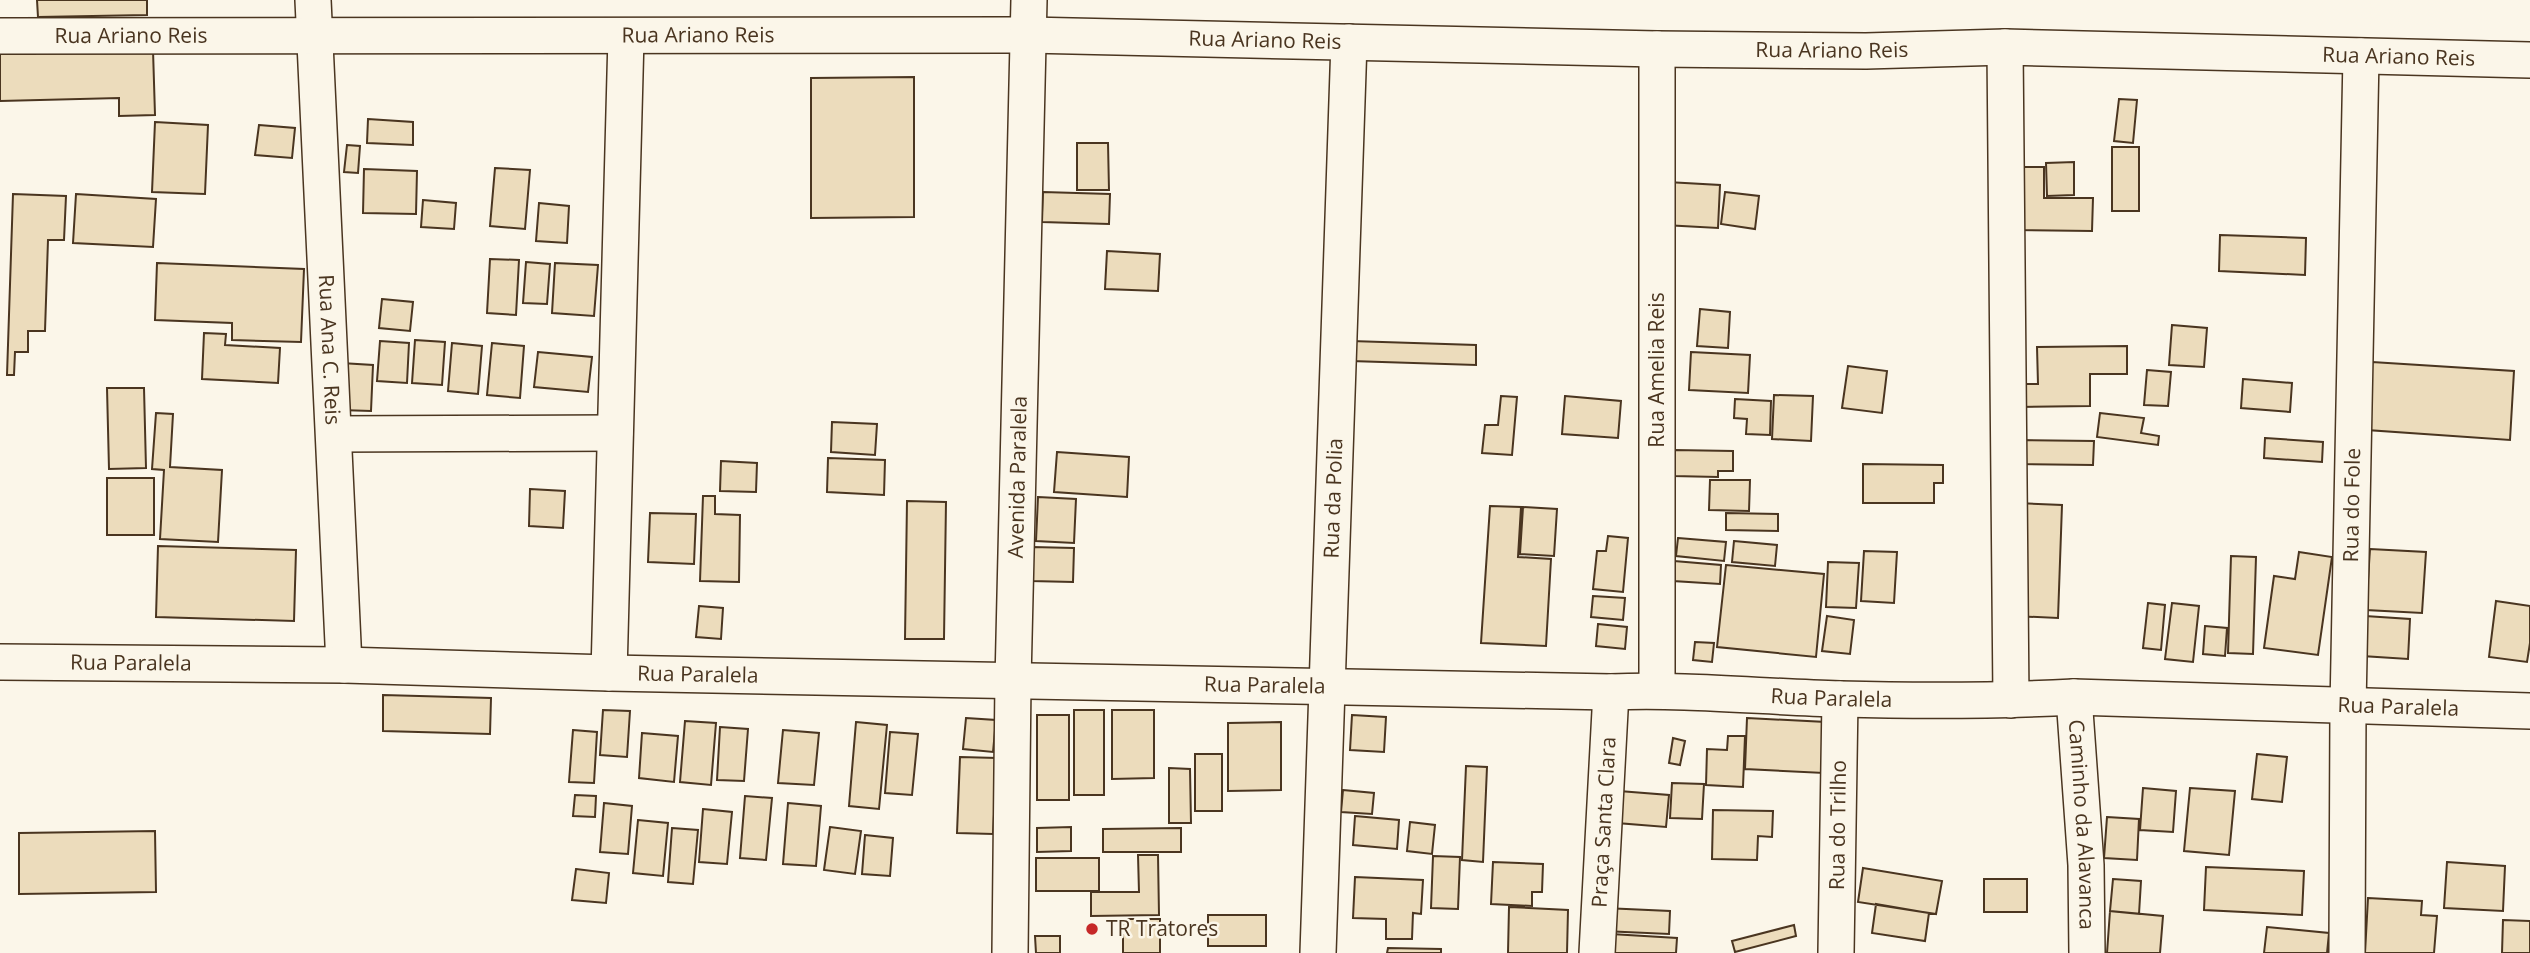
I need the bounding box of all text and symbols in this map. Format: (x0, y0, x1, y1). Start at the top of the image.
street label: Rua Ariano Reis (622, 20, 774, 48)
street label: Rua Ariano Reis (55, 21, 207, 49)
street label: Rua Ariano Reis (1188, 24, 1342, 55)
street label: Rua Ariano Reis (1755, 35, 1909, 64)
street label: Rua Ariano Reis (2322, 40, 2475, 72)
street label: Rua Ana C. Reis (313, 274, 348, 425)
street label: Rua Amelia Reis (1642, 292, 1670, 448)
street label: Avenida Paralela (1001, 396, 1033, 559)
street label: Rua da Polia (1316, 437, 1349, 559)
street label: Rua do Fole (2336, 447, 2366, 563)
street label: Rua Paralela (70, 648, 192, 677)
street label: Rua Paralela (637, 659, 759, 689)
street label: Rua Paralela (1204, 669, 1326, 700)
street label: Rua Paralela (1770, 681, 1893, 713)
street label: Rua Paralela (2337, 690, 2460, 722)
street label: Caminho da Alavanca (2063, 719, 2102, 930)
street label: Praça Santa Clara (1584, 736, 1622, 908)
street label: Rua do Trilho (1822, 760, 1852, 890)
place label: TR Tratores (1106, 914, 1218, 942)
marker: TR Tratores (1084, 921, 1100, 937)

